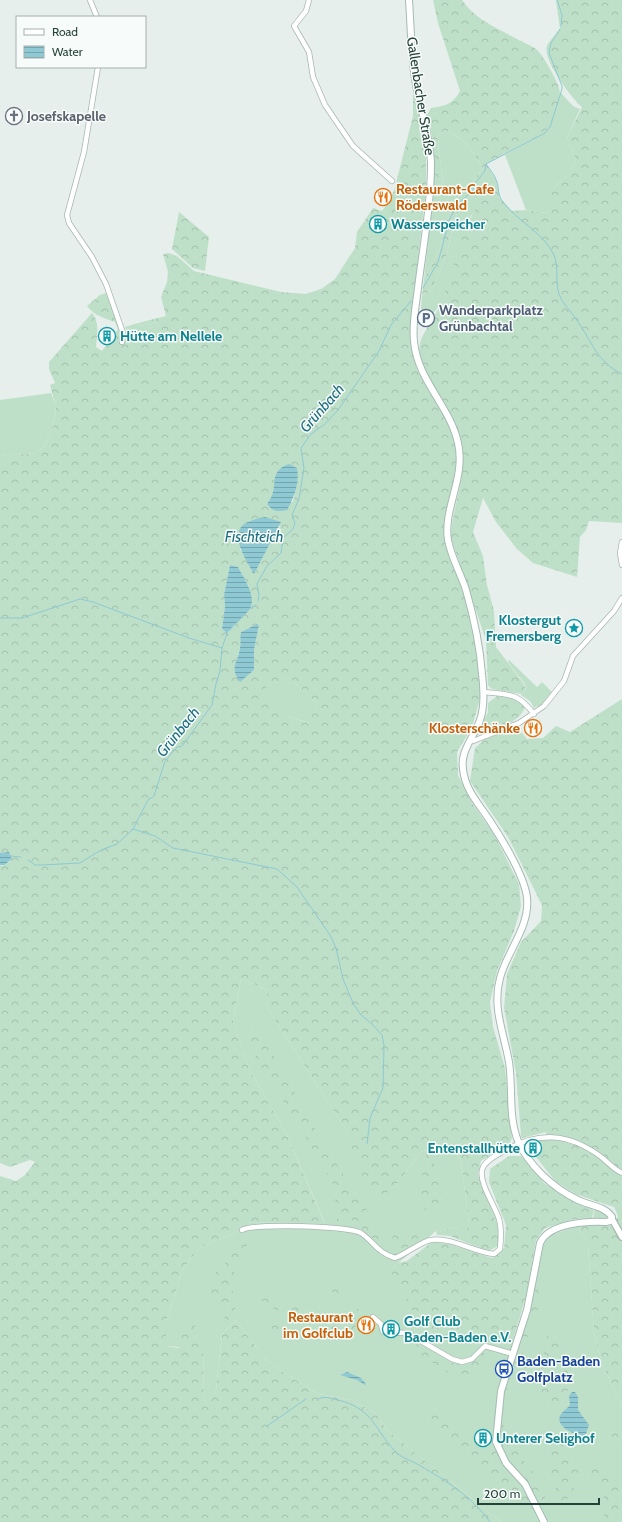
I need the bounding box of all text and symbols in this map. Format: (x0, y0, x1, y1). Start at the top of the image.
legend (16, 16, 146, 68)
text: Road (52, 24, 78, 39)
street label: Gallenbacher Straße (403, 35, 439, 157)
text: Water (52, 44, 83, 59)
church icon: Josefskapelle (4, 106, 24, 126)
place label: Josefskapelle (26, 107, 106, 125)
place label: Restaurant-Cafe Röderswald (396, 180, 494, 214)
restaurant icon: Restaurant-Cafe Röderswald (373, 187, 393, 207)
building icon: Wasserspeicher (368, 214, 388, 234)
place label: Wasserspeicher (391, 215, 485, 233)
place label: Wanderparkplatz Grünbachtal (439, 301, 543, 335)
parking icon: Wanderparkplatz Grünbachtal (416, 308, 436, 328)
building icon: Hütte am Nellele (97, 326, 117, 346)
place label: Hütte am Nellele (120, 327, 222, 345)
water label: Grünbach (296, 380, 348, 436)
water label: Fischteich (225, 528, 283, 546)
place label: Klostergut Fremersberg (486, 611, 561, 645)
place icon: Klostergut Fremersberg (564, 618, 584, 638)
water label: Grünbach (153, 704, 203, 760)
restaurant icon: Klosterschänke (523, 718, 543, 738)
place label: Klosterschänke (429, 719, 520, 737)
building icon: Entenstallhütte (523, 1138, 543, 1158)
place label: Entenstallhütte (427, 1139, 520, 1157)
place label: Restaurant im Golfclub (283, 1308, 353, 1342)
place label: Golf Club Baden-Baden e.V. (404, 1312, 511, 1346)
restaurant icon: Restaurant im Golfclub (356, 1315, 376, 1335)
building icon: Golf Club Baden-Baden e.V. (381, 1319, 401, 1339)
place label: Baden-Baden Golfplatz (517, 1352, 600, 1386)
bus stop icon: Baden-Baden Golfplatz (494, 1359, 514, 1379)
building icon: Unterer Selighof (473, 1428, 493, 1448)
place label: Unterer Selighof (496, 1429, 595, 1447)
scale bar (478, 1480, 599, 1506)
text: 200 m (484, 1486, 520, 1501)

